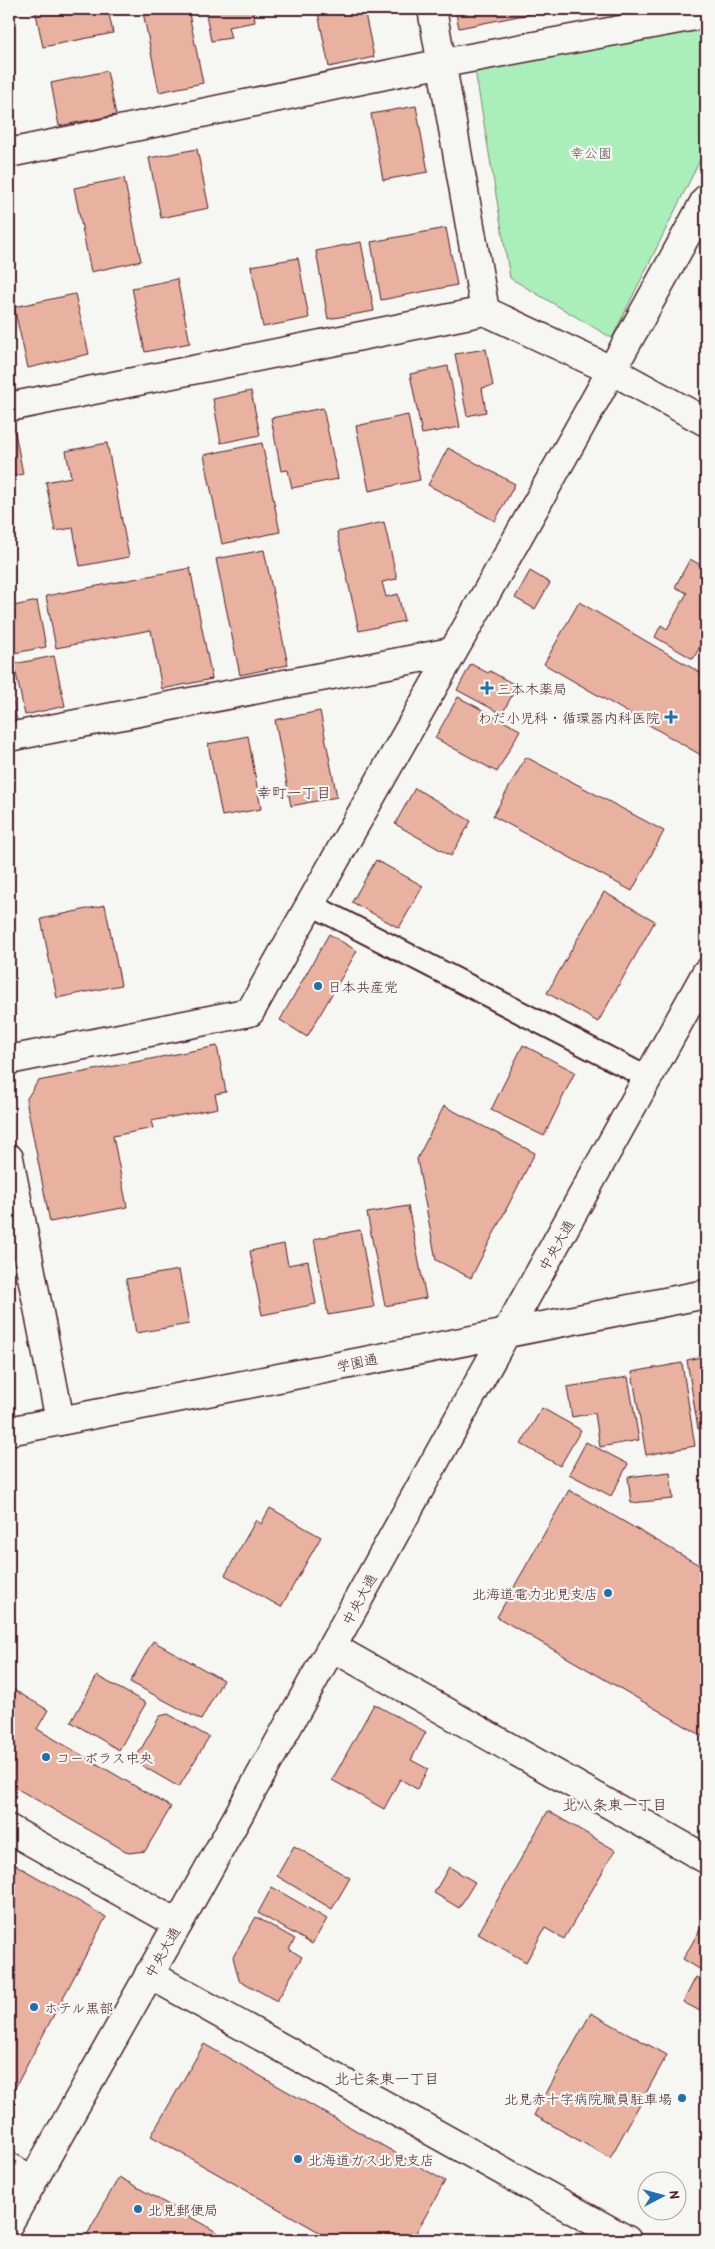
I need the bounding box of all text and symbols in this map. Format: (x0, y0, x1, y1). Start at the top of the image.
park label: 幸公園 (570, 143, 612, 162)
place label: 三本木薬局 (497, 679, 567, 698)
marker: 三本木薬局 (481, 682, 493, 694)
place label: わだ小児科・循環器内科医院 (478, 708, 660, 727)
marker: わだ小児科・循環器内科医院 (664, 710, 678, 724)
district label: 幸町一丁目 (256, 782, 332, 803)
place label: 日本共産党 (328, 977, 398, 996)
marker: 日本共産党 (312, 980, 324, 992)
street label: 中央大通 (534, 1216, 578, 1274)
street label: 学園通 (335, 1349, 379, 1375)
street label: 中央大通 (337, 1570, 381, 1628)
place label: 北海道電力北見支店 (472, 1584, 598, 1603)
marker: 北海道電力北見支店 (602, 1587, 614, 1599)
place label: コーポラス中央 (56, 1748, 153, 1767)
marker: コーポラス中央 (40, 1751, 52, 1763)
district label: 北八条東一丁目 (562, 1794, 668, 1815)
street label: 中央大通 (140, 1923, 184, 1981)
place label: ホテル黒部 (44, 1998, 113, 2017)
marker: ホテル黒部 (28, 2001, 40, 2013)
district label: 北七条東一丁目 (334, 2068, 440, 2089)
place label: 北見赤十字病院職員駐車場 (504, 2089, 672, 2108)
marker: 北見赤十字病院職員駐車場 (676, 2092, 688, 2104)
place label: 北海道ガス北見支店 (308, 2150, 434, 2169)
marker: 北海道ガス北見支店 (292, 2153, 304, 2165)
north arrow (638, 2172, 688, 2222)
text: N (666, 2190, 685, 2200)
place label: 北見郵便局 (148, 2200, 218, 2219)
marker: 北見郵便局 (132, 2203, 144, 2215)

